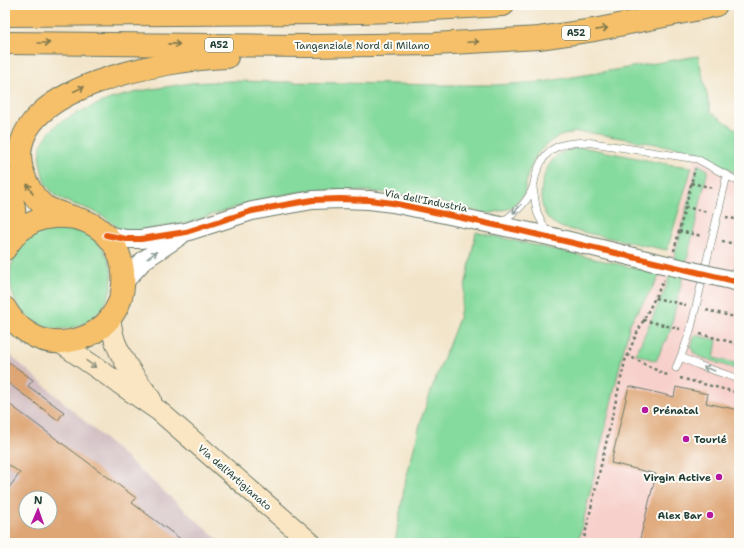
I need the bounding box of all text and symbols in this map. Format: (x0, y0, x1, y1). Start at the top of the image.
one-way arrow (595, 24, 608, 32)
road number: A52 (562, 26, 590, 40)
road number: A52 (205, 38, 233, 52)
one-way arrow (37, 39, 50, 47)
street label: Tangenziale Nord di Milano (294, 39, 430, 52)
one-way arrow (466, 39, 479, 46)
one-way arrow (167, 40, 180, 48)
one-way arrow (72, 85, 84, 92)
one-way arrow (26, 183, 34, 195)
street label: Via dell'Industria (383, 186, 469, 215)
one-way arrow (512, 204, 522, 214)
one-way arrow (146, 251, 157, 259)
one-way arrow (86, 360, 97, 368)
one-way arrow (703, 365, 716, 372)
place label: Prénatal (653, 404, 699, 417)
marker: Prénatal (640, 405, 650, 415)
place label: Tourlé (694, 433, 727, 446)
marker: Tourlé (681, 434, 691, 444)
street label: Via dell'Artigianato (195, 442, 274, 513)
place label: Virgin Active (644, 471, 711, 484)
marker: Virgin Active (714, 472, 724, 482)
north arrow (18, 490, 58, 530)
text: N (34, 493, 43, 508)
place label: Alex Bar (658, 509, 703, 522)
marker: Alex Bar (705, 510, 715, 520)

